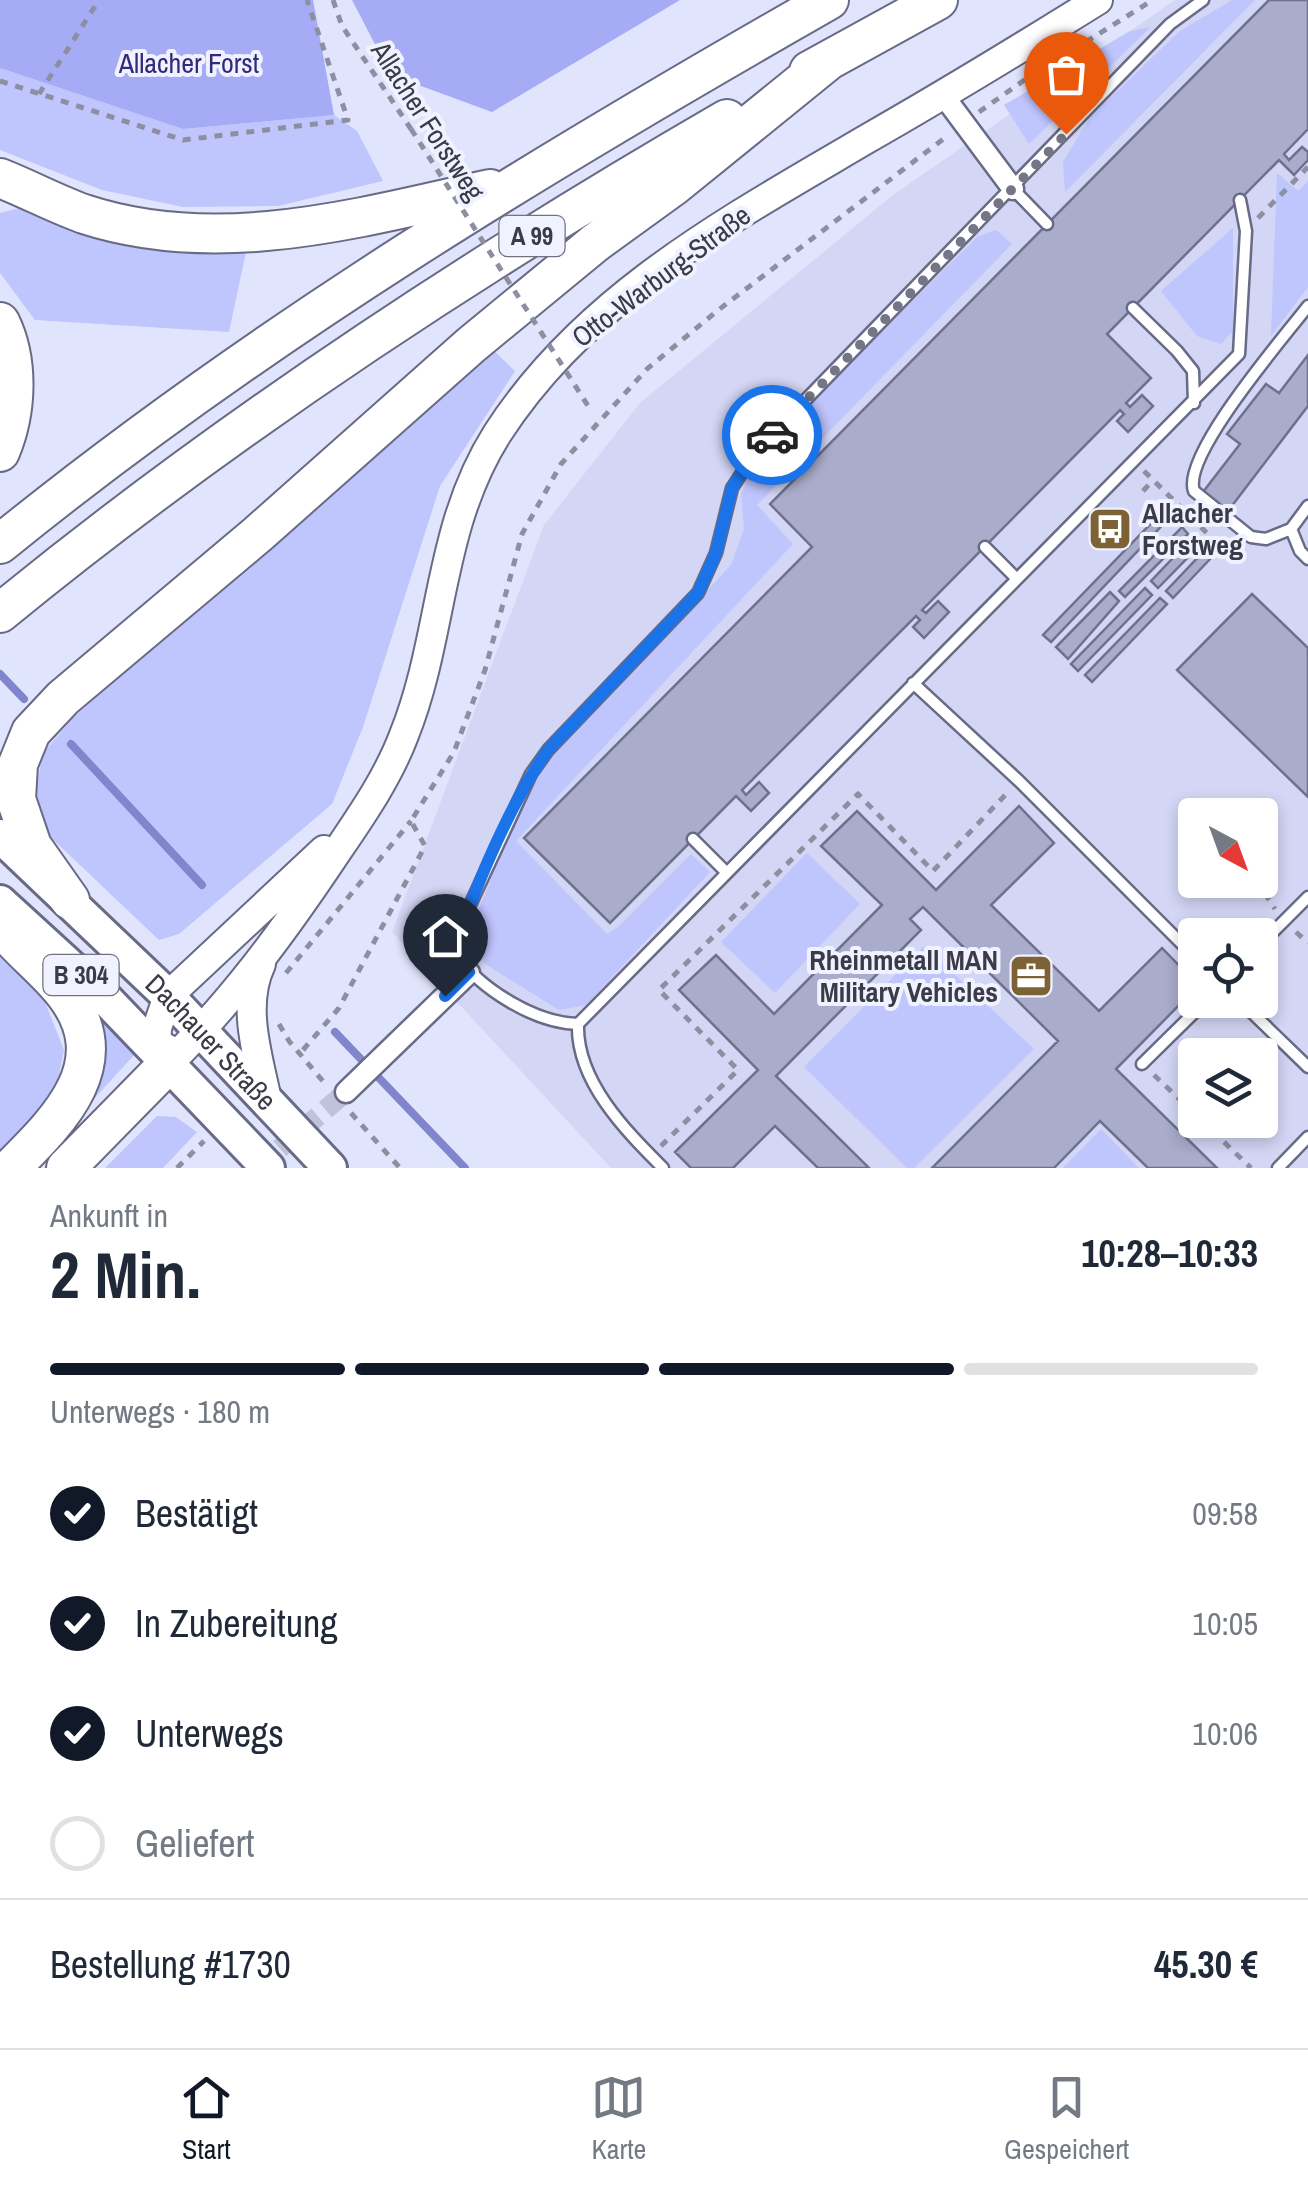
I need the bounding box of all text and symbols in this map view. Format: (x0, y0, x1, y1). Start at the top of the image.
pin (1024, 32, 1109, 135)
street label: Allacher Forstweg (362, 33, 494, 208)
park label: Allacher Forst (118, 44, 259, 82)
icon: bag (1039, 47, 1094, 102)
street label: Otto-Warburg-Straße (564, 196, 758, 356)
road number: A 99 (500, 216, 564, 256)
courier (722, 385, 822, 485)
icon: car (745, 408, 800, 463)
place label: Allacher Forstweg (1142, 494, 1243, 564)
bus stop icon: Allacher Forstweg (1087, 506, 1133, 552)
north arrow (1178, 798, 1278, 898)
map controls (1178, 798, 1278, 1138)
pin (403, 894, 488, 997)
icon: home (418, 909, 473, 964)
button: locate (1178, 918, 1278, 1018)
place label: Rheinmetall MAN Military Vehicles (809, 941, 998, 1011)
office icon: Rheinmetall MAN Military Vehicles (1008, 953, 1054, 999)
road number: B 304 (44, 955, 118, 995)
street label: Dachauer Straße (137, 965, 285, 1119)
button: layers (1178, 1038, 1278, 1138)
text: Ankunft in (50, 1194, 168, 1237)
text: 10:28–10:33 (1081, 1228, 1258, 1279)
text: 2 Min. (50, 1231, 201, 1318)
text: Unterwegs · 180 m (50, 1390, 270, 1433)
icon: check (50, 1486, 105, 1541)
text: Bestätigt (135, 1488, 258, 1539)
text: 09:58 (1192, 1492, 1258, 1535)
icon: check (50, 1596, 105, 1651)
text: In Zubereitung (135, 1598, 338, 1649)
text: 10:05 (1192, 1602, 1258, 1645)
icon: check (50, 1706, 105, 1761)
text: Unterwegs (135, 1708, 284, 1759)
text: 10:06 (1192, 1712, 1258, 1755)
text: Geliefert (135, 1818, 255, 1869)
text: Bestellung #1730 (50, 1939, 291, 1990)
text: 45.30 € (1154, 1939, 1258, 1990)
tab: Start (179, 2070, 234, 2168)
tab: Karte (591, 2070, 646, 2168)
tab: Gespeichert (1004, 2070, 1129, 2168)

